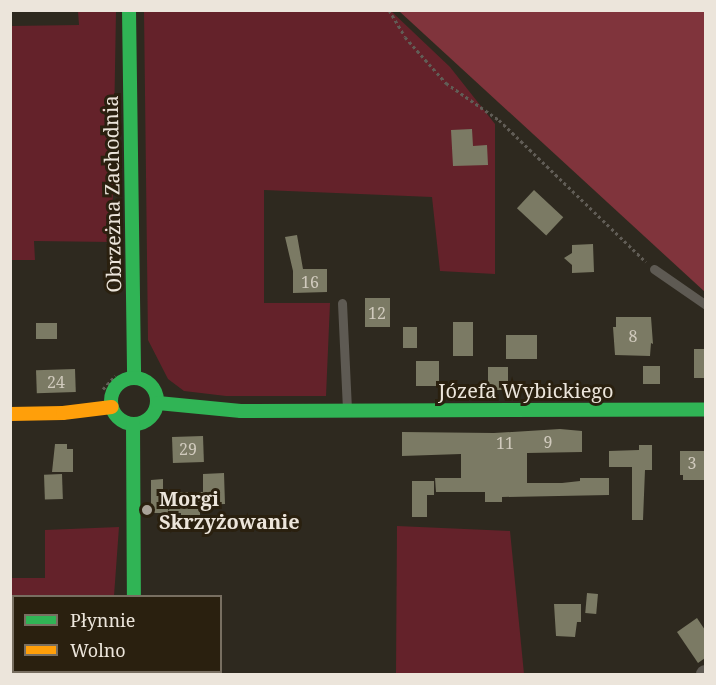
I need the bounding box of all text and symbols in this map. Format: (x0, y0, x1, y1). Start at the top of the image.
street label: Obrzeżna Zachodnia (98, 95, 126, 293)
house number: 16 (301, 272, 319, 292)
house number: 12 (368, 303, 386, 323)
house number: 8 (629, 326, 637, 346)
house number: 24 (47, 372, 65, 392)
street label: Józefa Wybickiego (438, 378, 614, 402)
house number: 9 (544, 432, 552, 452)
house number: 11 (496, 433, 514, 453)
house number: 29 (179, 439, 197, 459)
house number: 3 (688, 453, 696, 473)
place label: Morgi Skrzyżowanie (159, 486, 300, 533)
marker: Morgi Skrzyżowanie (140, 503, 154, 517)
legend (12, 595, 222, 673)
text: Płynnie (70, 608, 135, 632)
text: Wolno (70, 638, 126, 662)

